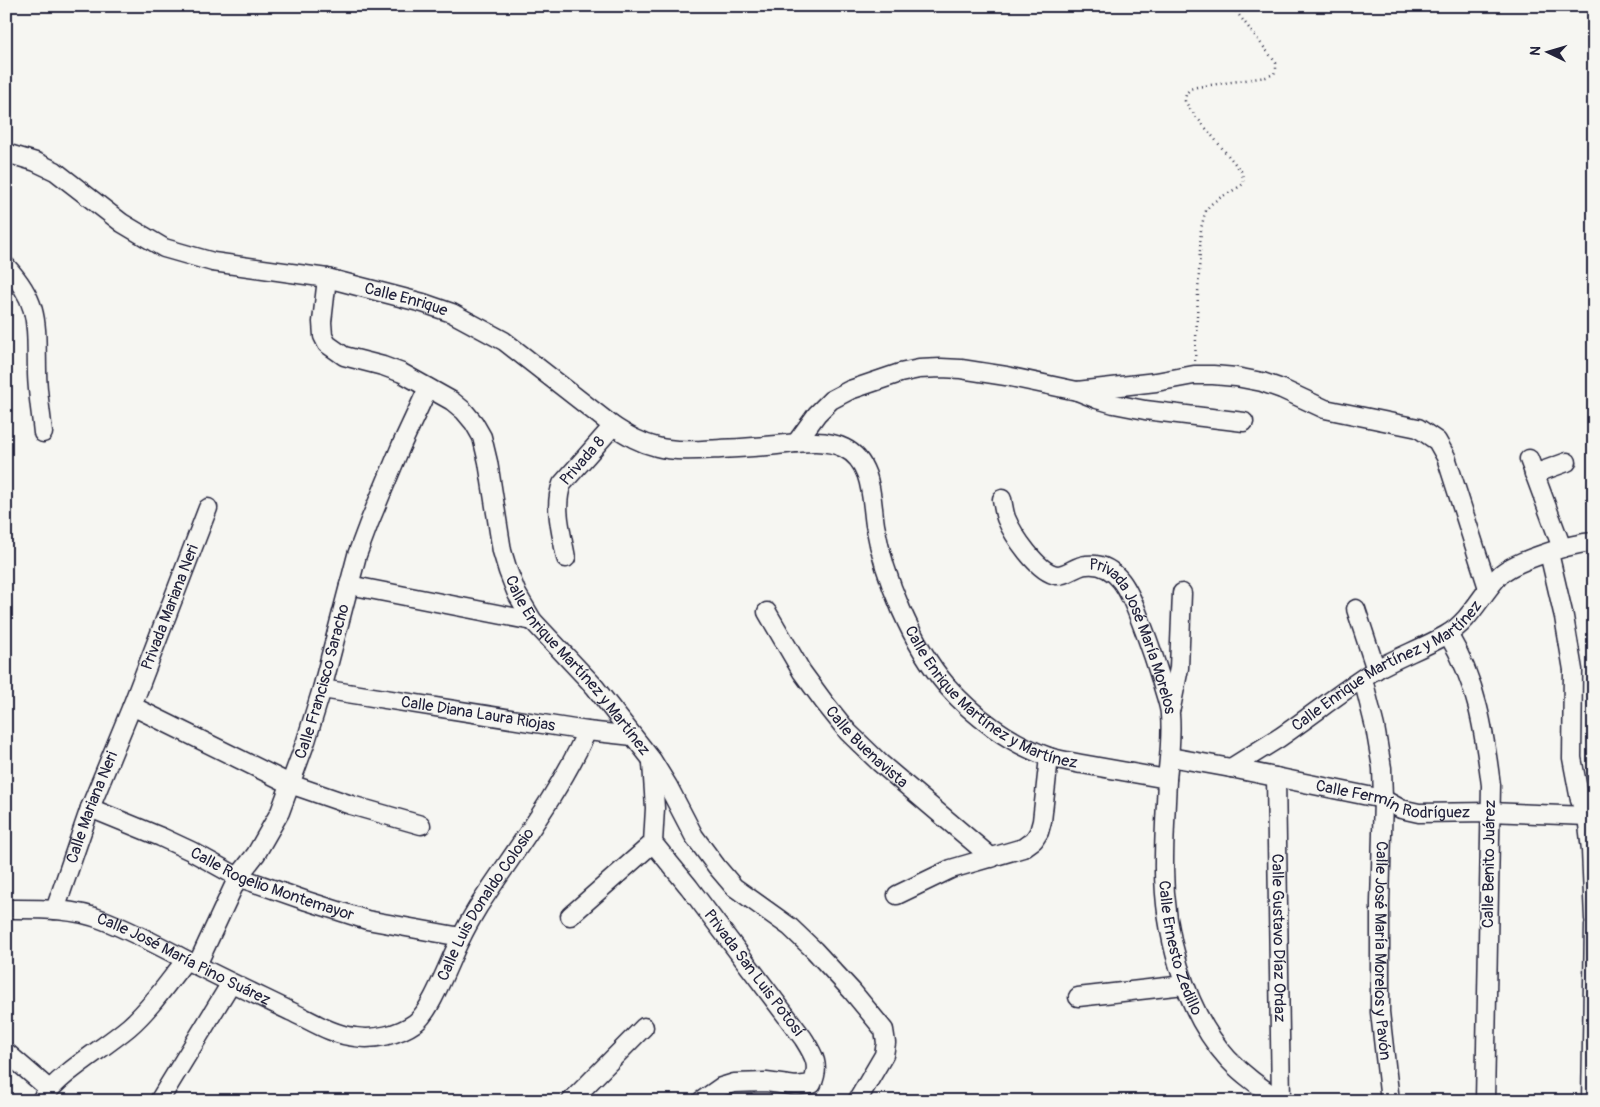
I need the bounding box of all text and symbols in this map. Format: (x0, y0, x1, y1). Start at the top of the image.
north arrow (1522, 28, 1572, 78)
text: N (1527, 45, 1544, 56)
street label: Calle Enrique (362, 278, 451, 321)
street label: Privada 8 (555, 432, 609, 490)
street label: Privada Mariana Neri (137, 541, 203, 673)
street label: Privada José María Morelos (1089, 555, 1180, 715)
street label: Calle Enrique Martínez y Martínez (501, 573, 654, 759)
street label: Calle Enrique Martínez y Martínez (1288, 597, 1486, 736)
street label: Calle Francisco Saracho (290, 601, 354, 762)
street label: Calle Enrique Martínez y Martínez (900, 622, 1079, 773)
street label: Calle Diana Laura Riojas (399, 692, 557, 736)
street label: Calle Buenavista (821, 702, 912, 792)
street label: Calle Mariana Neri (62, 748, 122, 866)
street label: Calle Fermín Rodríguez (1314, 776, 1470, 823)
street label: Calle Benito Juárez (1478, 800, 1500, 928)
street label: Calle Luis Donaldo Colosio (433, 824, 539, 984)
street label: Calle José María Morelos y Pavón (1370, 841, 1395, 1061)
street label: Calle Rogelio Montemayor (187, 843, 357, 925)
street label: Calle Gustavo Díaz Ordaz (1267, 854, 1290, 1022)
street label: Calle Ernesto Zedillo (1154, 880, 1207, 1019)
street label: Privada San Luis Potosí (700, 905, 809, 1041)
street label: Calle José María Pino Suárez (94, 909, 274, 1010)

